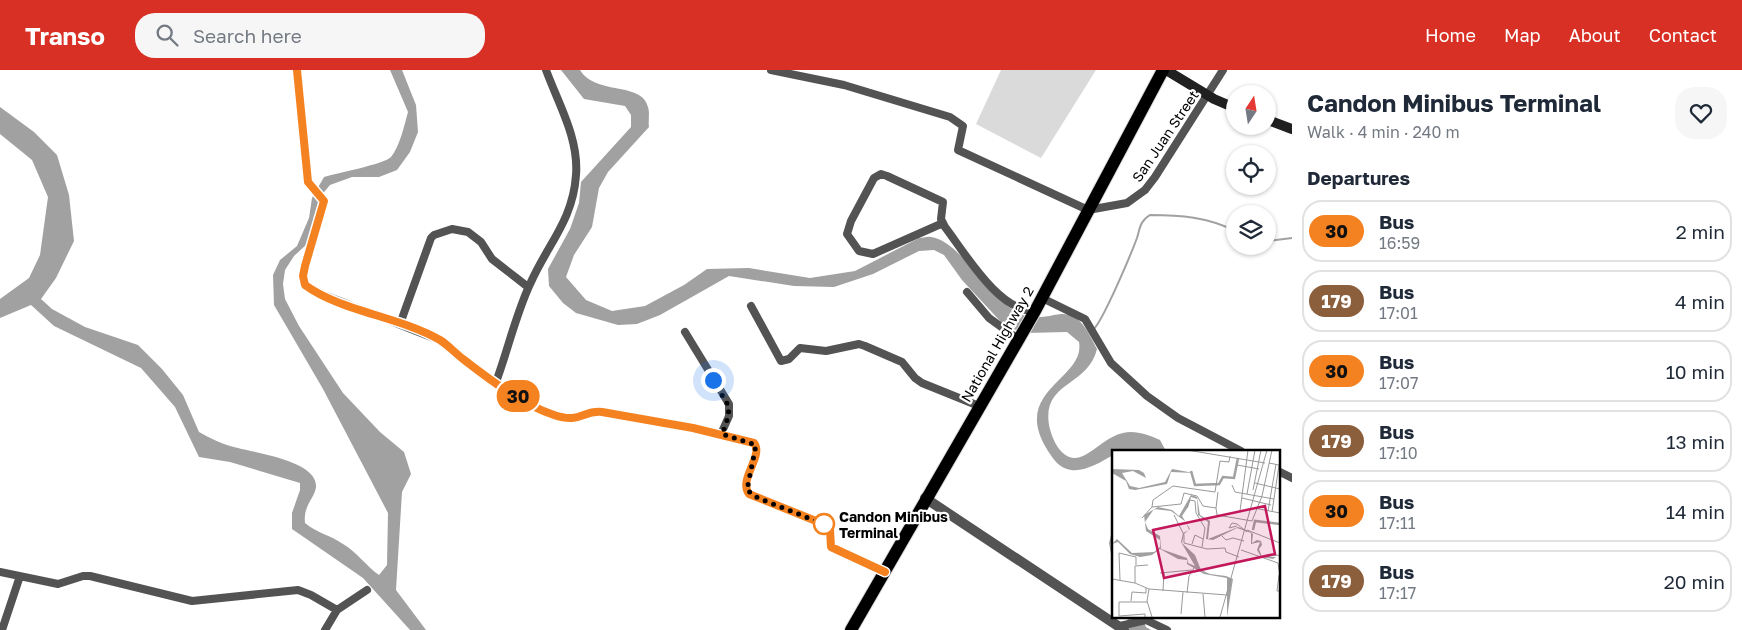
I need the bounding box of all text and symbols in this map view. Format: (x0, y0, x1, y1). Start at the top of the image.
search box (135, 13, 485, 58)
text: Transo (25, 21, 105, 50)
icon: search (153, 21, 181, 49)
text: Search here (193, 24, 302, 47)
text: Home (1425, 24, 1476, 46)
text: Map (1504, 24, 1541, 46)
text: About (1569, 24, 1621, 46)
text: Contact (1649, 24, 1717, 46)
north arrow (1226, 85, 1276, 135)
map controls (1226, 85, 1276, 255)
street label: San Juan Street (1128, 87, 1202, 185)
button: heart (1675, 87, 1727, 139)
text: Candon Minibus Terminal (1307, 88, 1601, 117)
text: Walk · 4 min · 240 m (1307, 122, 1460, 142)
button: locate (1226, 145, 1276, 195)
text: Departures (1307, 166, 1410, 189)
button: layers (1226, 205, 1276, 255)
text: Bus (1379, 210, 1414, 233)
text: 30 (1325, 220, 1348, 242)
text: 2 min (1676, 220, 1725, 243)
text: 16:59 (1379, 233, 1420, 253)
text: Bus (1379, 280, 1414, 303)
street label: National Highway 2 (957, 283, 1037, 405)
text: 179 (1321, 290, 1352, 312)
text: 4 min (1675, 290, 1725, 313)
text: 17:01 (1379, 303, 1418, 323)
text: Bus (1379, 350, 1414, 373)
text: 30 (1325, 360, 1348, 382)
text: 10 min (1666, 360, 1725, 383)
your location (701, 368, 726, 393)
text: 17:07 (1379, 373, 1418, 393)
line badge: 30 (496, 380, 540, 412)
text: 30 (507, 385, 529, 407)
text: Bus (1379, 420, 1414, 443)
text: 179 (1321, 430, 1352, 452)
text: 13 min (1666, 430, 1725, 453)
text: 17:10 (1379, 443, 1418, 463)
inset map (1112, 450, 1280, 618)
text: Bus (1379, 490, 1414, 513)
text: 30 (1325, 500, 1348, 522)
text: 14 min (1666, 500, 1725, 523)
place label: Candon Minibus Terminal (839, 508, 948, 541)
marker: Candon Minibus Terminal (813, 513, 835, 535)
text: 17:11 (1379, 513, 1416, 533)
text: Bus (1379, 560, 1414, 583)
text: 179 (1321, 570, 1352, 592)
text: 20 min (1664, 570, 1725, 593)
text: 17:17 (1379, 583, 1416, 603)

